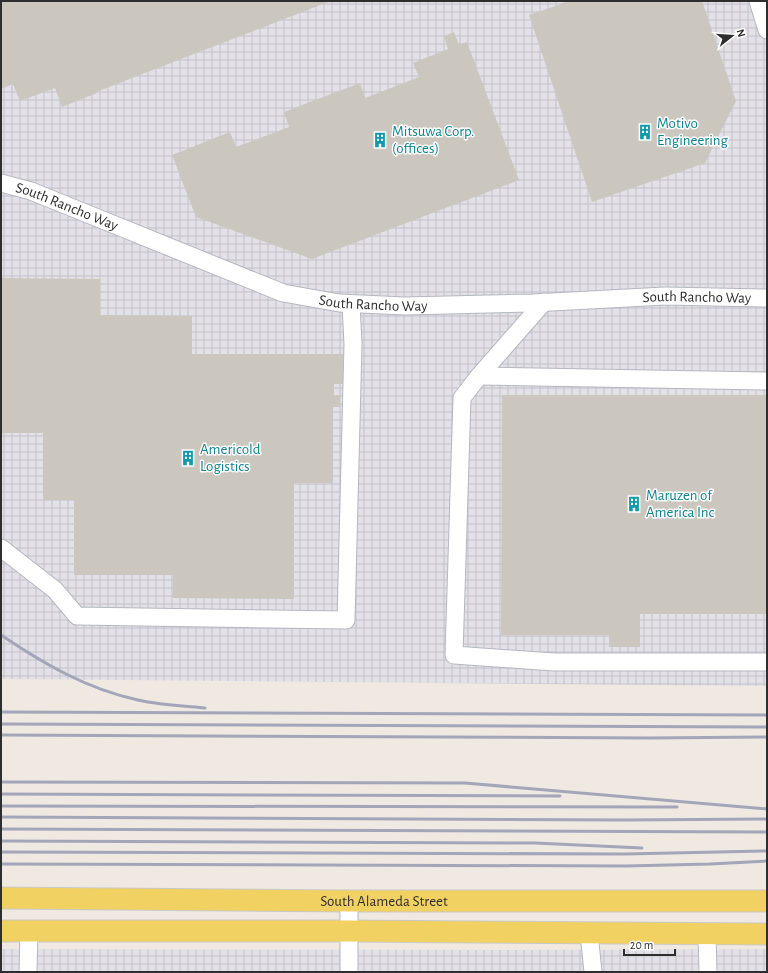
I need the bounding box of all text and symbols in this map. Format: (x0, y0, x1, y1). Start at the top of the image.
north arrow (712, 16, 752, 56)
text: N (735, 28, 747, 38)
place label: Motivo Engineering (657, 116, 729, 148)
building icon: Motivo Engineering (636, 123, 654, 141)
place label: Mitsuwa Corp. (offices) (392, 124, 474, 156)
building icon: Mitsuwa Corp. (offices) (371, 131, 389, 149)
street label: South Rancho Way (14, 180, 121, 233)
street label: South Rancho Way (642, 288, 752, 305)
street label: South Rancho Way (318, 292, 428, 314)
place label: Americold Logistics (200, 442, 261, 474)
building icon: Americold Logistics (179, 449, 197, 467)
place label: Maruzen of America Inc (646, 488, 715, 520)
building icon: Maruzen of America Inc (625, 495, 643, 513)
street label: South Alameda Street (320, 893, 448, 909)
scale bar (624, 931, 675, 957)
text: 20 m (630, 939, 653, 951)

